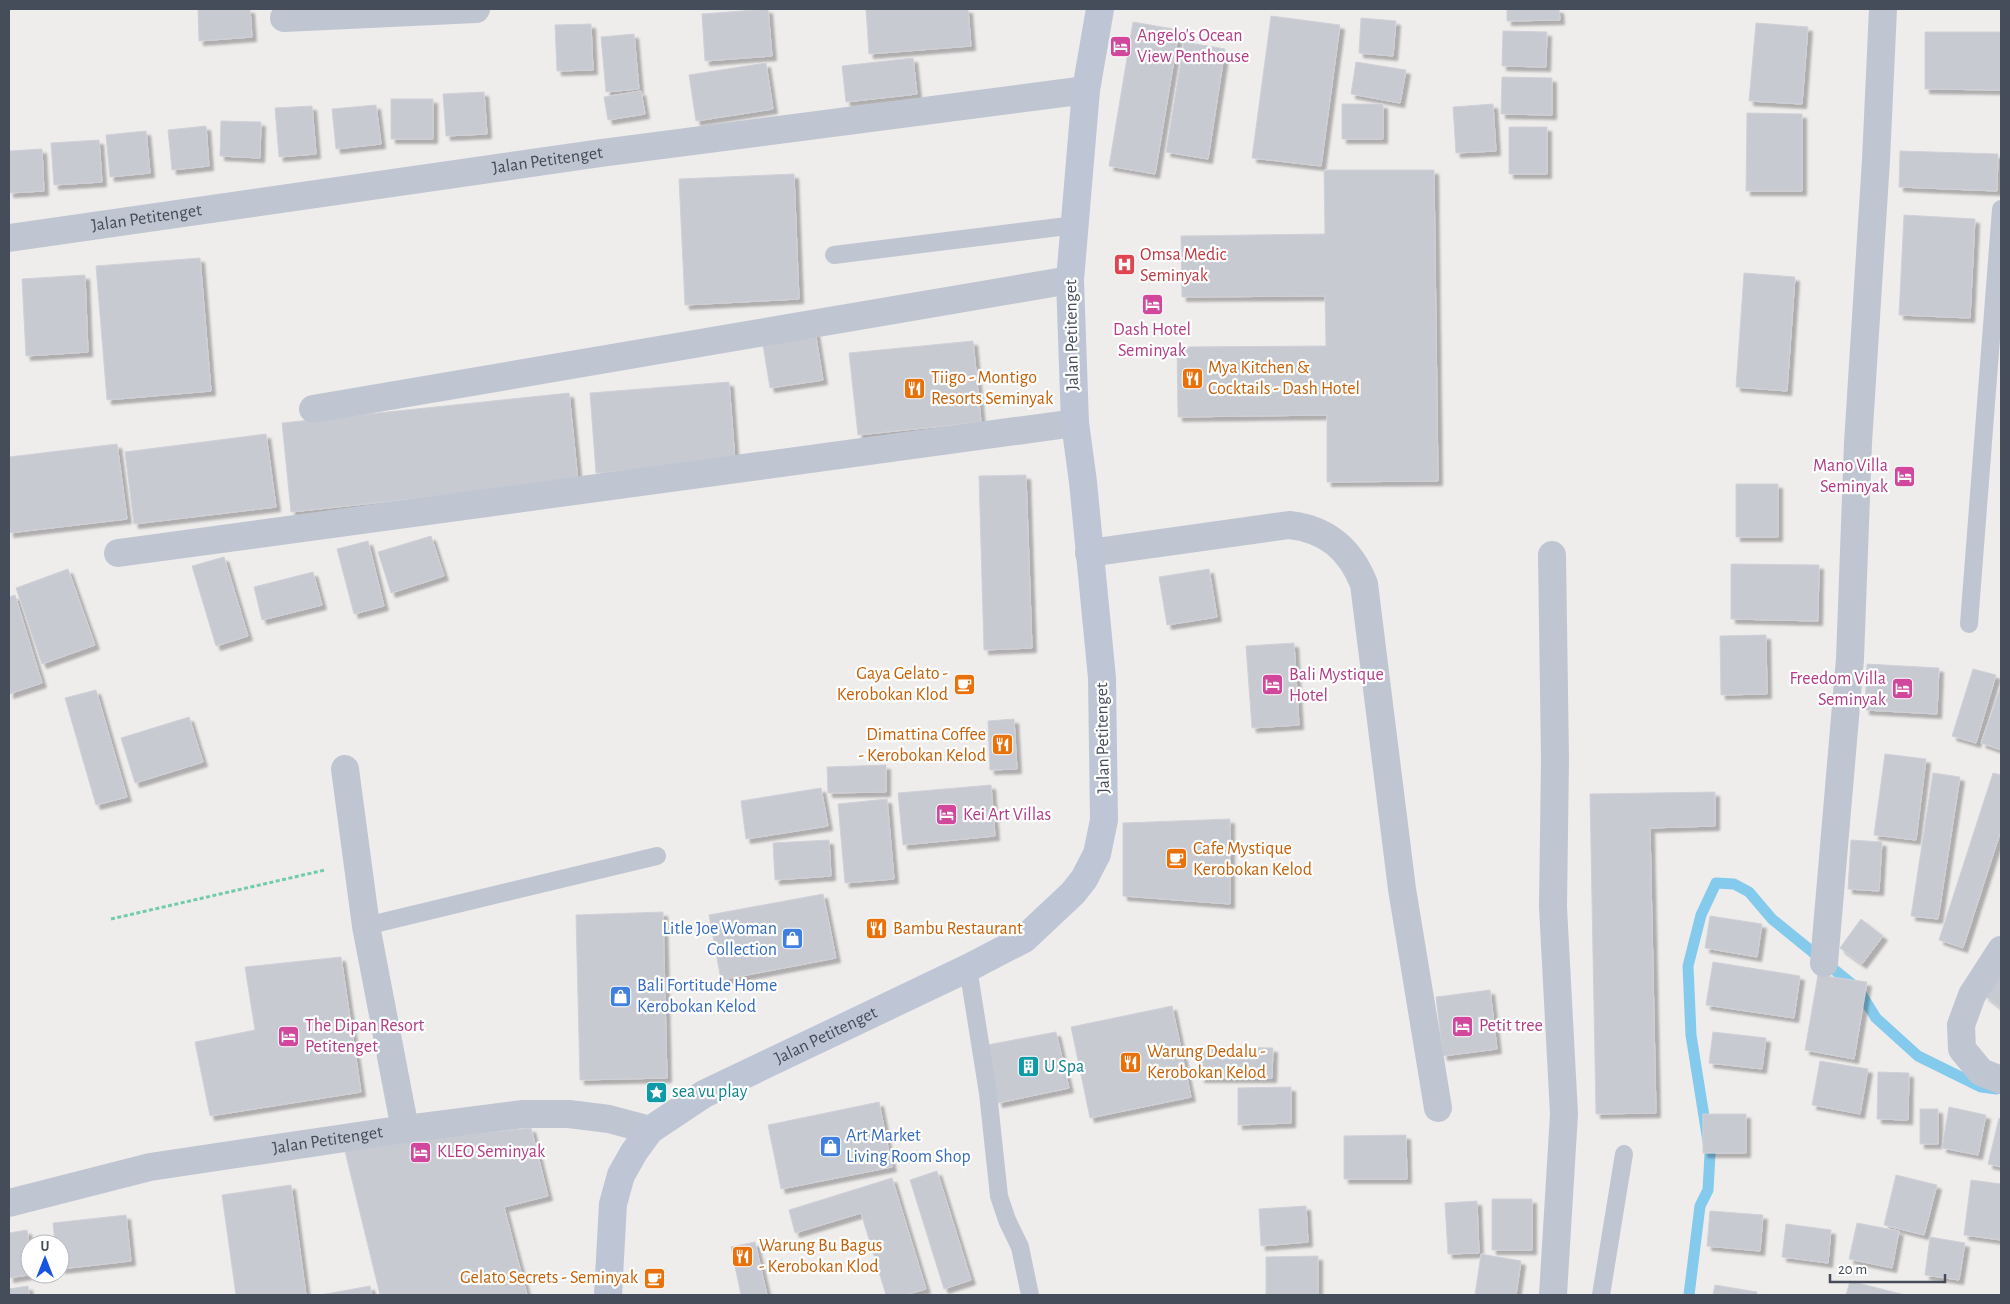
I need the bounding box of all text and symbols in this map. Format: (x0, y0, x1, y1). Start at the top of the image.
place label: Angelo's Ocean View Penthouse (1137, 27, 1249, 66)
hotel icon: Angelo's Ocean View Penthouse (1109, 34, 1133, 58)
street label: Jalan Petitenget (491, 144, 604, 178)
street label: Jalan Petitenget (90, 201, 203, 235)
place label: Omsa Medic Seminyak (1140, 246, 1227, 285)
hospital icon: Omsa Medic Seminyak (1112, 253, 1136, 277)
street label: Jalan Petitenget (1062, 279, 1082, 391)
hotel icon: Dash Hotel Seminyak (1140, 293, 1164, 317)
place label: Dash Hotel Seminyak (1113, 321, 1191, 360)
place label: Mya Kitchen & Cocktails - Dash Hotel (1208, 359, 1360, 398)
restaurant icon: Mya Kitchen & Cocktails - Dash Hotel (1180, 366, 1204, 390)
place label: Tiigo - Montigo Resorts Seminyak (931, 369, 1054, 408)
restaurant icon: Tiigo - Montigo Resorts Seminyak (903, 376, 927, 400)
place label: Mano Villa Seminyak (1813, 457, 1889, 496)
hotel icon: Mano Villa Seminyak (1892, 464, 1916, 488)
place label: Gaya Gelato - Kerobokan Klod (837, 665, 948, 704)
place label: Bali Mystique Hotel (1289, 666, 1384, 705)
place label: Freedom Villa Seminyak (1789, 670, 1887, 709)
cafe icon: Gaya Gelato - Kerobokan Klod (952, 672, 976, 696)
hotel icon: Bali Mystique Hotel (1261, 673, 1285, 697)
hotel icon: Freedom Villa Seminyak (1890, 677, 1914, 701)
street label: Jalan Petitenget (1093, 682, 1113, 794)
place label: Dimattina Coffee - Kerobokan Kelod (858, 726, 986, 765)
restaurant icon: Dimattina Coffee - Kerobokan Kelod (990, 733, 1014, 757)
hotel icon: Kei Art Villas (935, 803, 959, 827)
place label: Kei Art Villas (963, 806, 1051, 824)
place label: Cafe Mystique Kerobokan Kelod (1193, 840, 1312, 879)
cafe icon: Cafe Mystique Kerobokan Kelod (1165, 847, 1189, 871)
restaurant icon: Bambu Restaurant (865, 917, 889, 941)
place label: Litle Joe Woman Collection (663, 920, 777, 959)
place label: Bambu Restaurant (893, 920, 1023, 938)
shop icon: Litle Joe Woman Collection (781, 927, 805, 951)
place label: Bali Fortitude Home Kerobokan Kelod (637, 977, 777, 1016)
shop icon: Bali Fortitude Home Kerobokan Kelod (609, 984, 633, 1008)
street label: Jalan Petitenget (772, 1004, 880, 1068)
hotel icon: Petit tree (1451, 1014, 1475, 1038)
place label: The Dipan Resort Petitenget (305, 1017, 425, 1056)
place label: Petit tree (1479, 1017, 1543, 1035)
hotel icon: The Dipan Resort Petitenget (277, 1024, 301, 1048)
place label: Warung Dedalu - Kerobokan Kelod (1147, 1043, 1266, 1082)
restaurant icon: Warung Dedalu - Kerobokan Kelod (1119, 1050, 1143, 1074)
building icon: U Spa (1016, 1055, 1040, 1079)
place label: U Spa (1044, 1058, 1084, 1076)
place icon: sea vu play (644, 1080, 668, 1104)
place label: sea vu play (672, 1083, 748, 1101)
street label: Jalan Petitenget (271, 1123, 384, 1158)
place label: Art Market Living Room Shop (846, 1127, 971, 1166)
shop icon: Art Market Living Room Shop (818, 1134, 842, 1158)
hotel icon: KLEO Seminyak (409, 1140, 433, 1164)
place label: KLEO Seminyak (437, 1143, 546, 1161)
north arrow (20, 1234, 70, 1284)
place label: Warung Bu Bagus - Kerobokan Klod (759, 1237, 882, 1276)
text: U (41, 1240, 50, 1254)
restaurant icon: Warung Bu Bagus - Kerobokan Klod (731, 1244, 755, 1268)
scale bar (1830, 1252, 1945, 1284)
text: 20 m (1838, 1262, 1867, 1277)
cafe icon: Gelato Secrets - Seminyak (642, 1266, 666, 1290)
place label: Gelato Secrets - Seminyak (460, 1269, 639, 1287)

